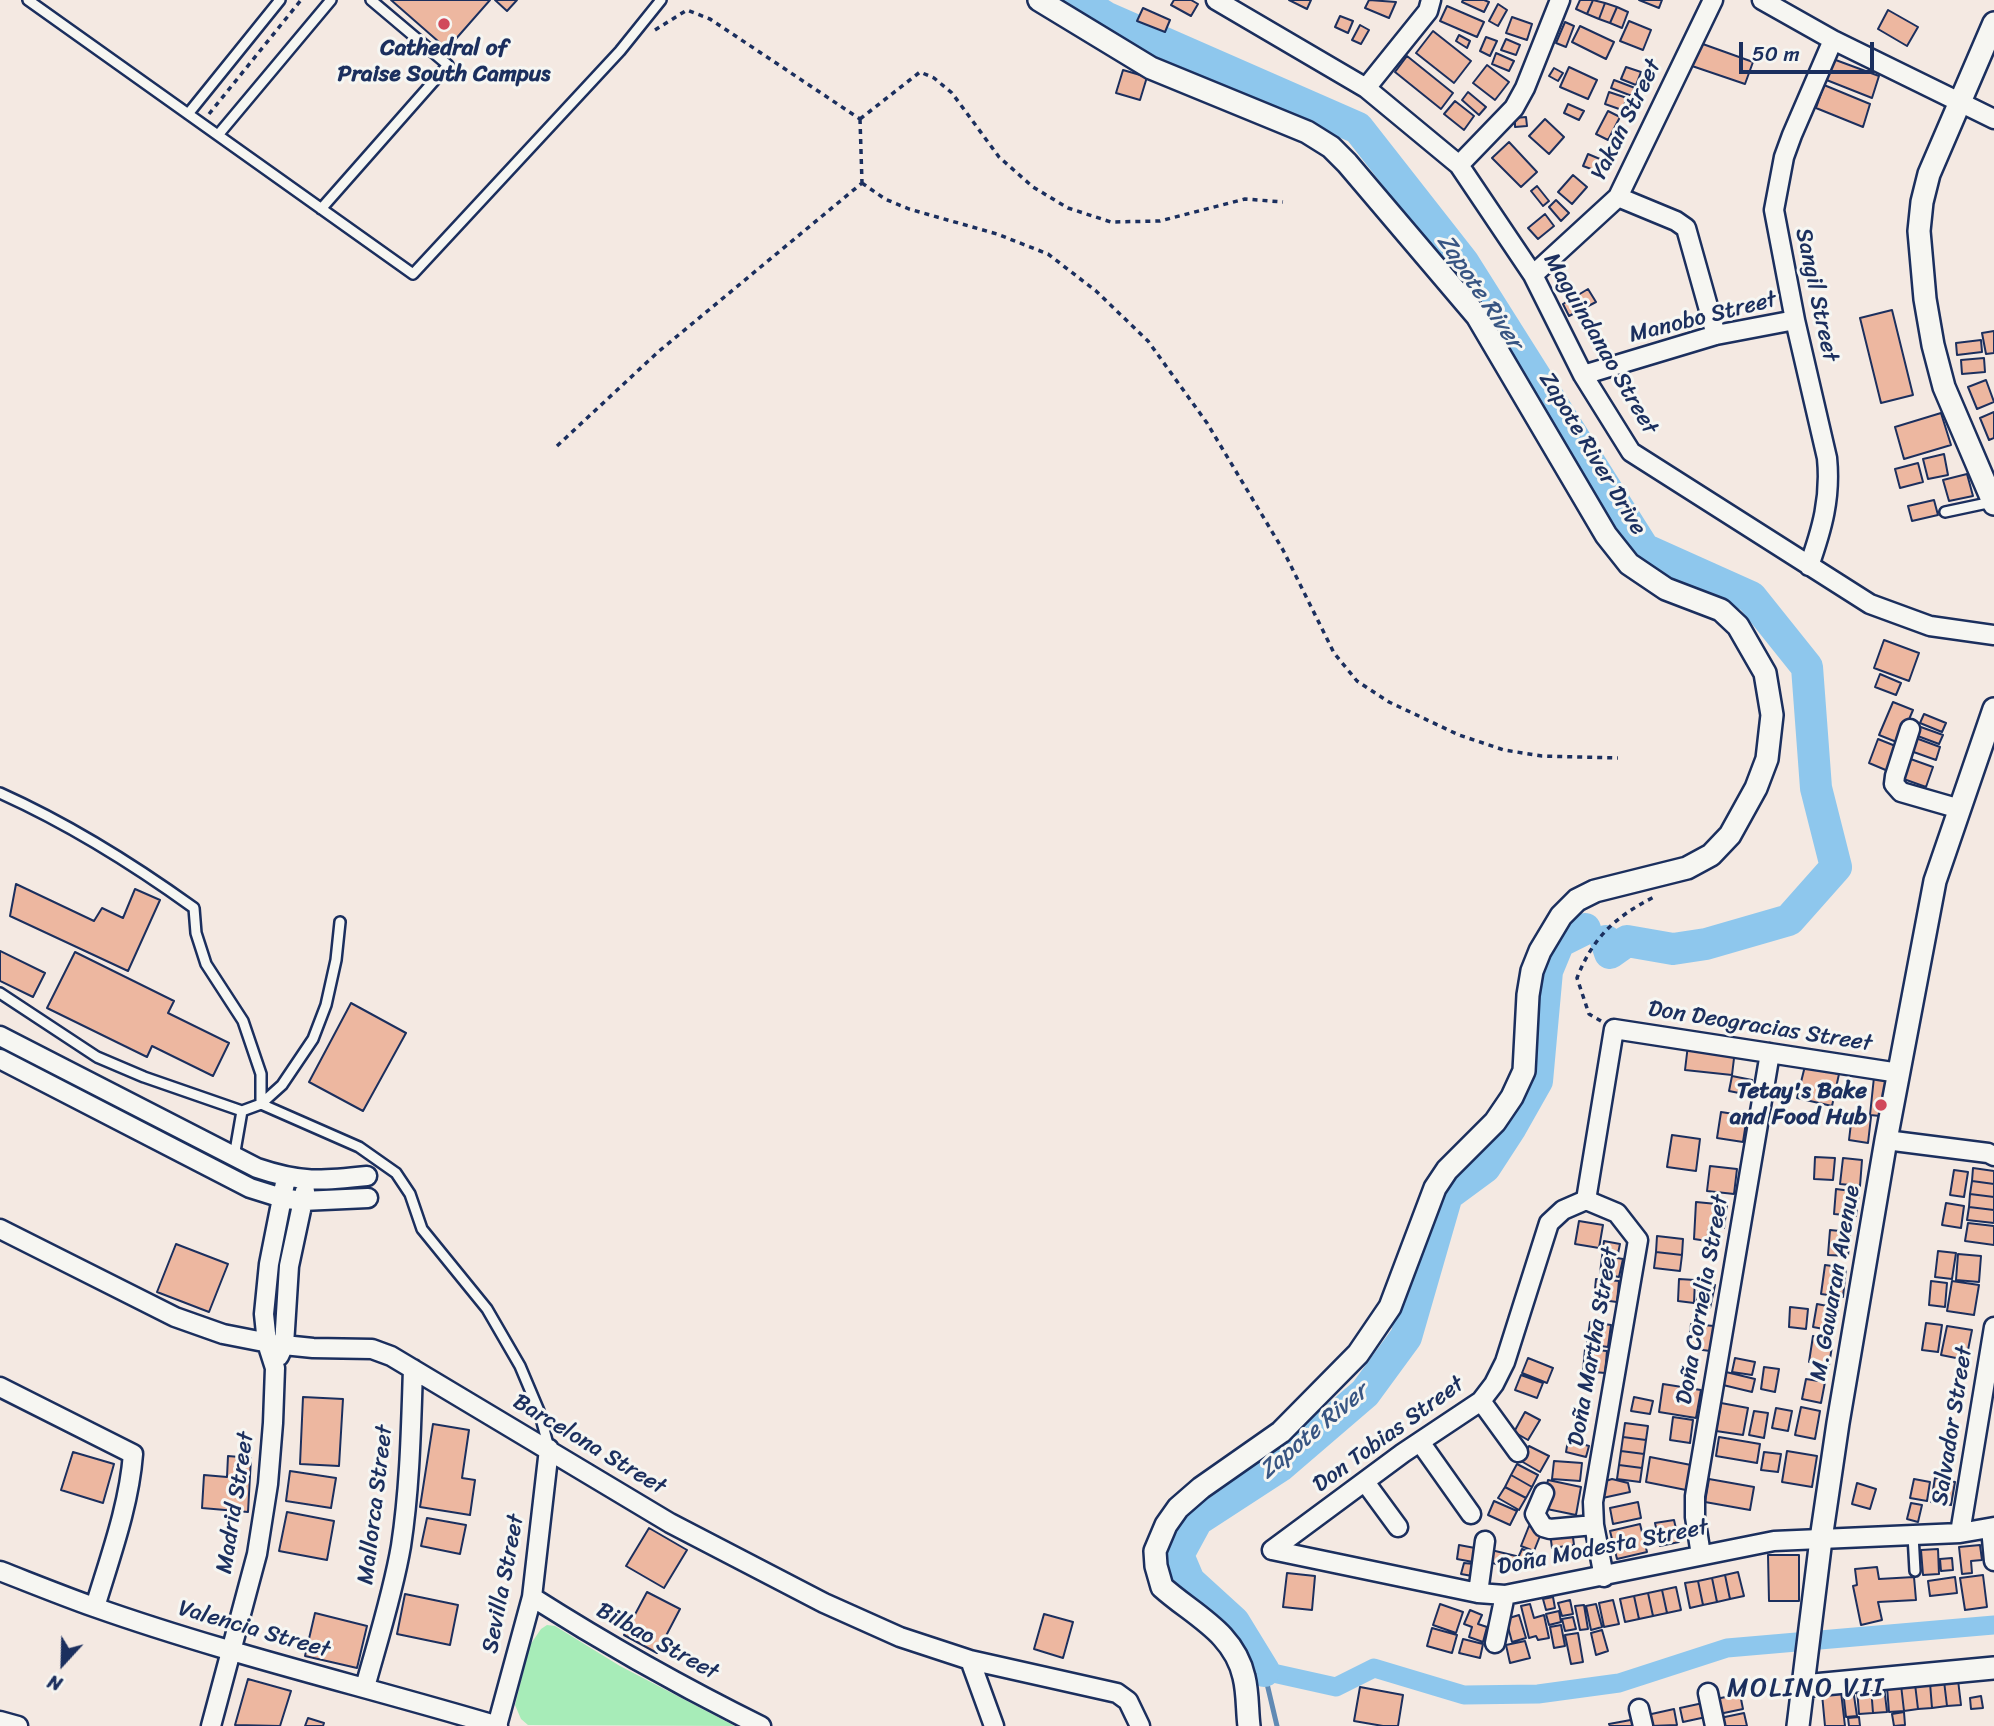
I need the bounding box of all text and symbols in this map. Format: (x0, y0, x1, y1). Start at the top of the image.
marker: Cathedral of Praise South Campus (436, 16, 452, 32)
scale bar (1742, 28, 1877, 72)
place label: Cathedral of Praise South Campus (338, 35, 550, 89)
text: 50 m (1752, 35, 1800, 73)
street label: Yakan Street (1586, 55, 1668, 185)
street label: Sangil Street (1788, 226, 1844, 364)
water label: Zapote River (1430, 229, 1528, 355)
street label: Maguindanao Street (1537, 248, 1663, 440)
street label: Manobo Street (1626, 286, 1780, 350)
street label: Zapote River Drive (1532, 367, 1652, 541)
street label: Don Deogracias Street (1646, 996, 1874, 1058)
place label: Tetay's Bake and Food Hub (1730, 1078, 1867, 1132)
marker: Tetay's Bake and Food Hub (1873, 1097, 1889, 1113)
street label: M. Gawaran Avenue (1805, 1183, 1867, 1383)
street label: Doña Cornelia Street (1671, 1193, 1735, 1407)
street label: Doña Martha Street (1563, 1245, 1625, 1449)
street label: Salvador Street (1927, 1345, 1979, 1507)
street label: Don Tobias Street (1308, 1371, 1470, 1499)
water label: Zapote River (1254, 1378, 1374, 1486)
street label: Barcelona Street (508, 1388, 670, 1502)
street label: Mallorca Street (353, 1424, 399, 1586)
street label: Madrid Street (211, 1430, 261, 1576)
street label: Sevilla Street (477, 1512, 531, 1656)
street label: Doña Modesta Street (1495, 1514, 1711, 1582)
street label: Valencia Street (175, 1595, 333, 1665)
street label: Bilbao Street (591, 1597, 723, 1687)
north arrow (28, 1628, 98, 1698)
text: N (43, 1665, 67, 1701)
district label: MOLINO VII (1730, 1673, 1882, 1705)

